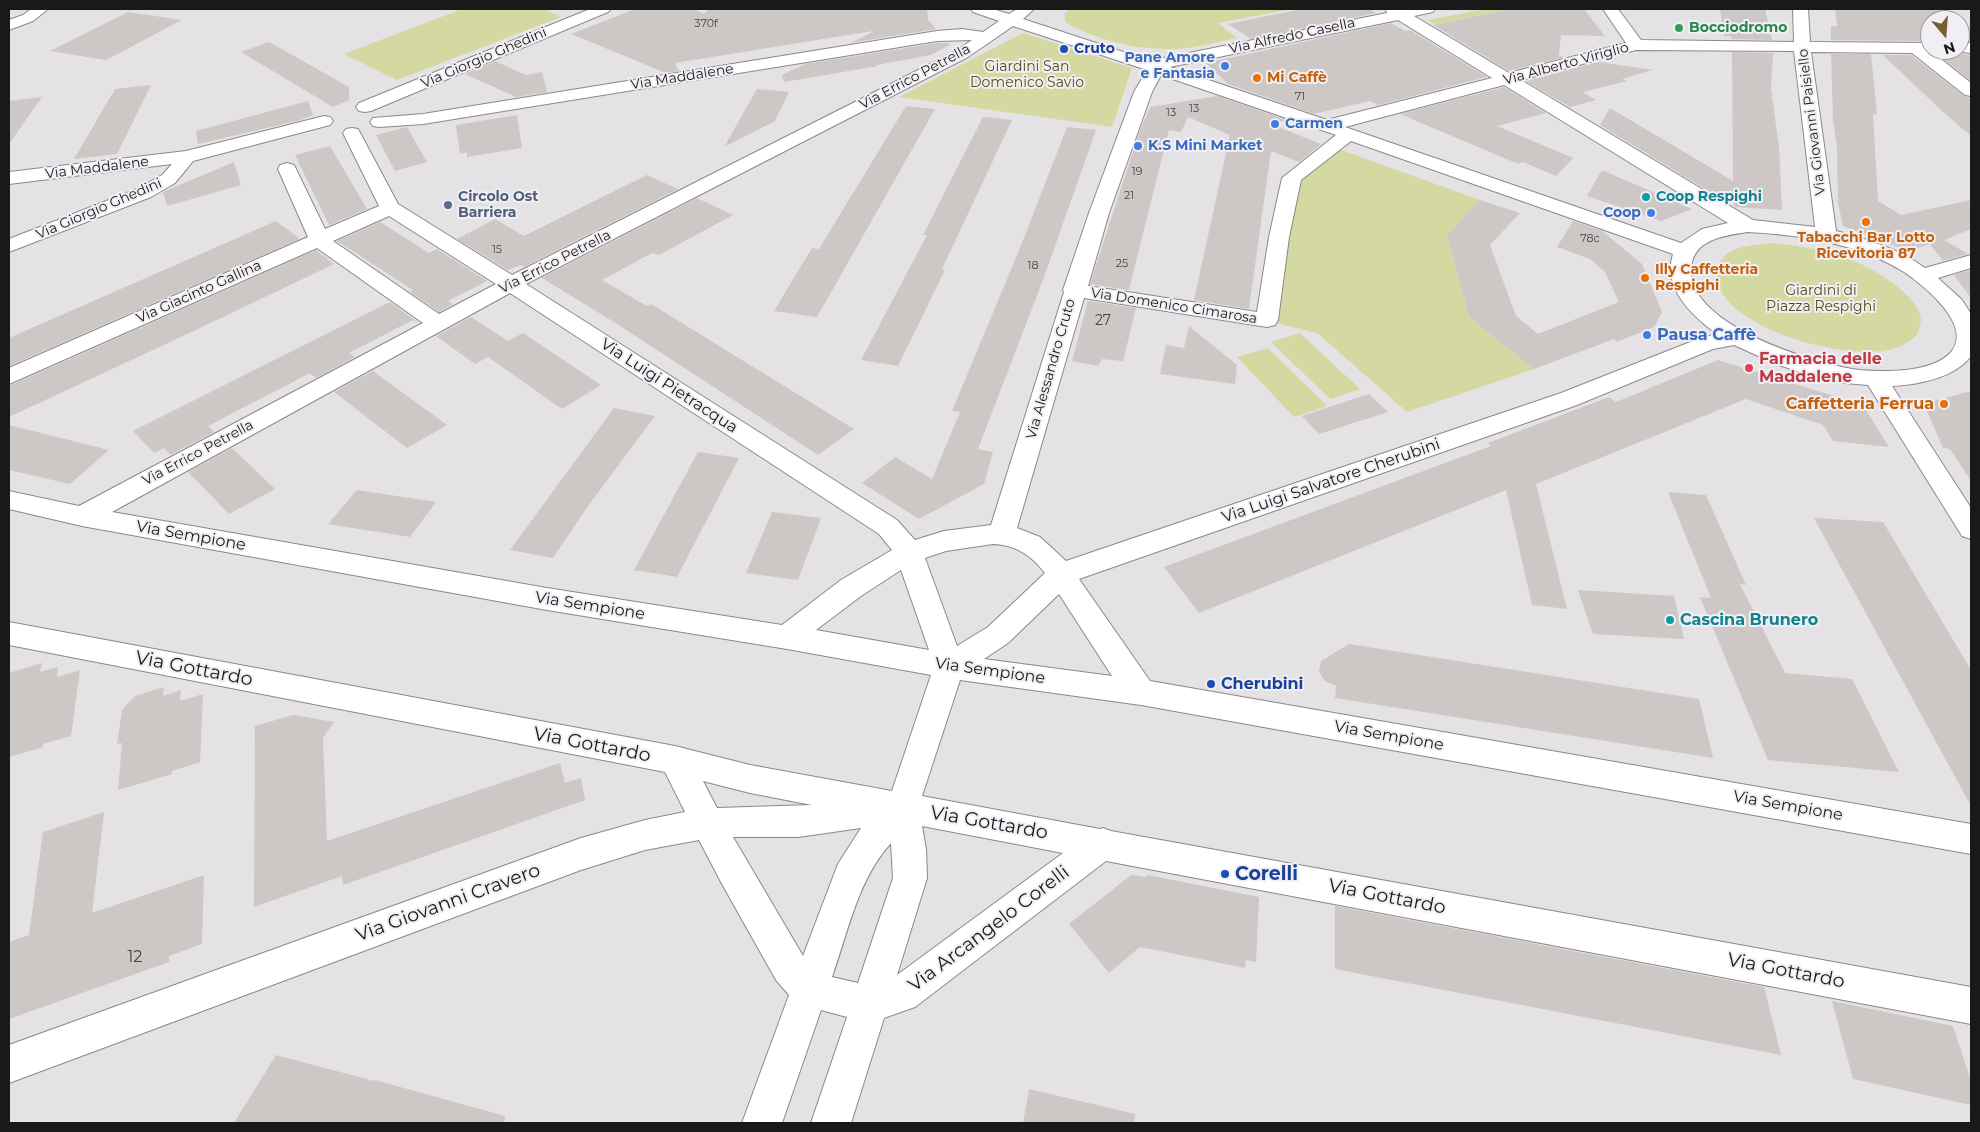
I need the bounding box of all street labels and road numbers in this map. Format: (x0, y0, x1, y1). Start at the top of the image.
street label: Via Alfredo Casella (1227, 14, 1357, 58)
street label: Via Giorgio Ghedini (419, 24, 549, 92)
street label: Via Alberto Viriglio (1501, 39, 1631, 89)
street label: Via Errico Petrella (857, 41, 973, 113)
street label: Via Giovanni Paisiello (1795, 48, 1829, 196)
street label: Via Maddalene (629, 61, 735, 93)
street label: Via Maddalene (44, 153, 150, 183)
street label: Via Giorgio Ghedini (34, 175, 164, 243)
street label: Via Errico Petrella (496, 227, 614, 297)
street label: Via Giacinto Gallina (134, 257, 264, 327)
street label: Via Domenico Cimarosa (1090, 285, 1258, 327)
street label: Via Alessandro Cruto (1023, 297, 1079, 441)
street label: Via Luigi Pietracqua (597, 334, 741, 438)
street label: Via Errico Petrella (140, 417, 256, 489)
street label: Via Luigi Salvatore Cherubini (1219, 435, 1443, 527)
street label: Via Sempione (135, 517, 247, 555)
street label: Via Sempione (534, 588, 646, 624)
street label: Via Gottardo (133, 646, 255, 692)
street label: Via Sempione (934, 654, 1046, 688)
street label: Via Sempione (1333, 717, 1445, 755)
street label: Via Gottardo (531, 722, 653, 768)
street label: Via Sempione (1732, 787, 1844, 825)
street label: Via Gottardo (928, 801, 1050, 845)
street label: Via Giovanni Cravero (353, 859, 543, 947)
street label: Via Arcangelo Corelli (904, 861, 1074, 997)
street label: Via Gottardo (1326, 874, 1448, 920)
street label: Via Gottardo (1725, 948, 1847, 994)

